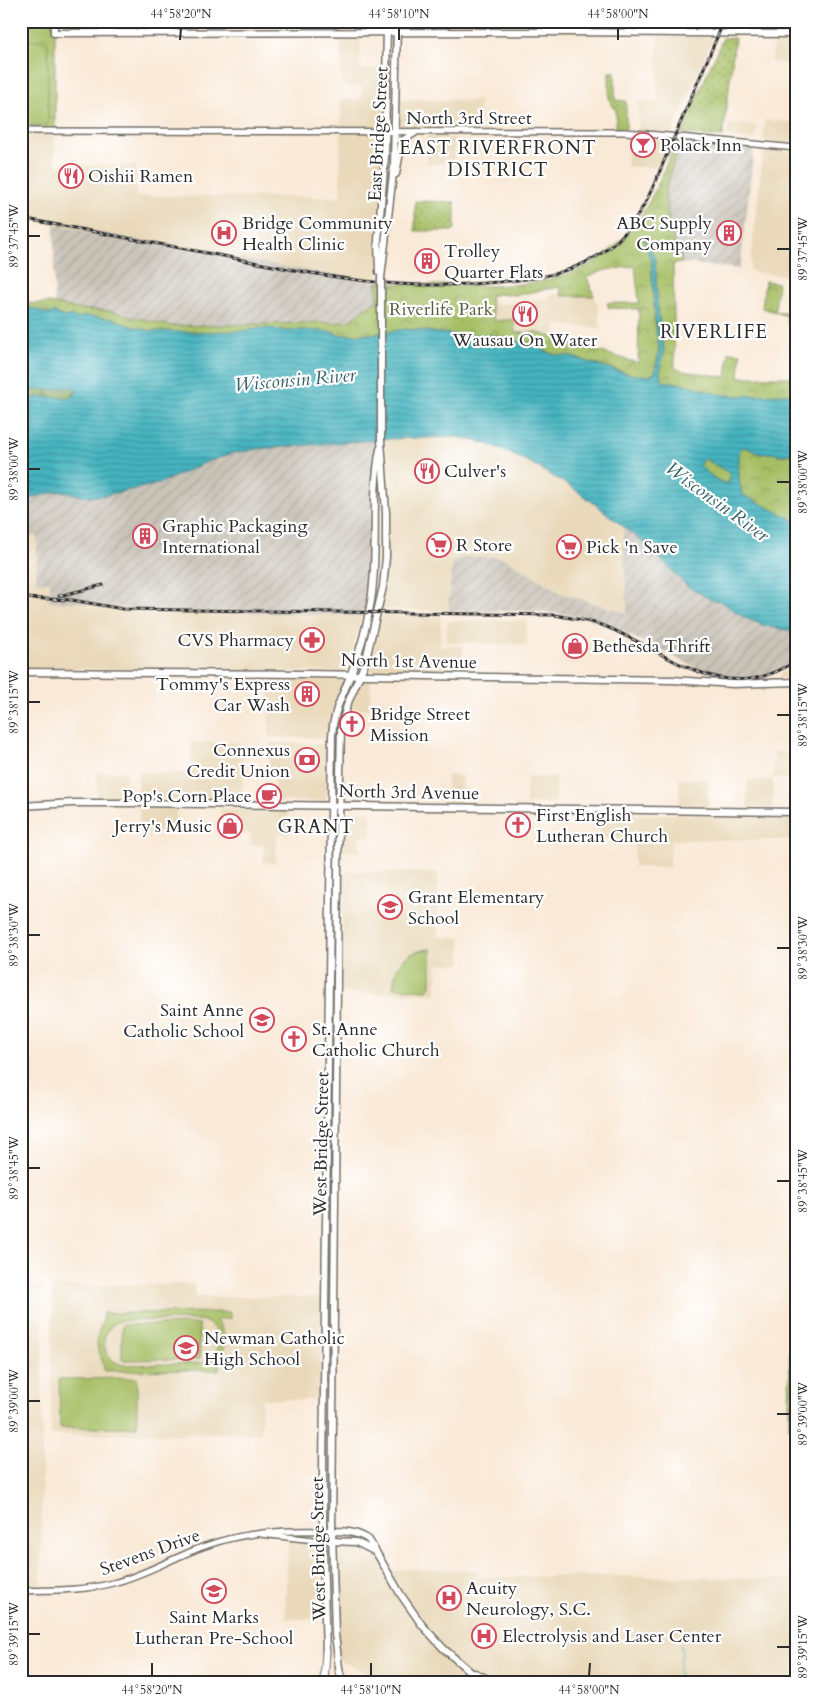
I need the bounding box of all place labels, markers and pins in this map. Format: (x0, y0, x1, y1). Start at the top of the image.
bar icon: Polack Inn (630, 132, 656, 158)
place label: Polack Inn (660, 133, 743, 158)
restaurant icon: Oishii Ramen (58, 163, 84, 189)
place label: Oishii Ramen (88, 164, 194, 189)
place label: Bridge Community Health Clinic (242, 211, 393, 257)
place label: ABC Supply Company (616, 211, 712, 257)
hospital icon: Bridge Community Health Clinic (211, 220, 237, 246)
building icon: ABC Supply Company (716, 220, 742, 246)
place label: Trolley Quarter Flats (444, 239, 543, 285)
building icon: Trolley Quarter Flats (414, 248, 440, 274)
restaurant icon: Wausau On Water (512, 301, 538, 327)
place label: Wausau On Water (452, 328, 598, 353)
restaurant icon: Culver's (414, 458, 440, 484)
place label: Culver's (444, 459, 506, 484)
place label: Graphic Packaging International (162, 514, 309, 560)
building icon: Graphic Packaging International (132, 523, 158, 549)
supermarket icon: R Store (426, 532, 452, 558)
place label: R Store (456, 533, 512, 558)
supermarket icon: Pick 'n Save (556, 534, 582, 560)
place label: Pick 'n Save (586, 535, 678, 560)
pharmacy icon: CVS Pharmacy (299, 627, 325, 653)
place label: CVS Pharmacy (178, 628, 294, 653)
shop icon: Bethesda Thrift (562, 633, 588, 659)
place label: Bethesda Thrift (592, 634, 711, 659)
place label: Tommy's Express Car Wash (156, 672, 290, 718)
building icon: Tommy's Express Car Wash (294, 681, 320, 707)
place label: Bridge Street Mission (370, 702, 470, 748)
church icon: Bridge Street Mission (339, 711, 365, 737)
place label: Connexus Credit Union (186, 738, 291, 784)
bank icon: Connexus Credit Union (294, 747, 320, 773)
cafe icon: Pop's Corn Place (256, 783, 282, 809)
place label: Pop's Corn Place (123, 784, 252, 809)
place label: First English Lutheran Church (536, 803, 668, 849)
church icon: First English Lutheran Church (505, 812, 531, 838)
shop icon: Jerry's Music (217, 813, 243, 839)
place label: Jerry's Music (111, 814, 212, 839)
place label: Grant Elementary School (408, 885, 545, 931)
school or university icon: Grant Elementary School (377, 894, 403, 920)
place label: Saint Anne Catholic School (123, 998, 244, 1044)
school or university icon: Saint Anne Catholic School (249, 1007, 275, 1033)
place label: St. Anne Catholic Church (312, 1017, 440, 1063)
church icon: St. Anne Catholic Church (281, 1026, 307, 1052)
place label: Newman Catholic High School (204, 1326, 345, 1372)
school or university icon: Newman Catholic High School (173, 1335, 199, 1361)
place label: Acuity Neurology, S.C. (466, 1576, 591, 1622)
school or university icon: Saint Marks Lutheran Pre-School (201, 1578, 227, 1604)
hospital icon: Acuity Neurology, S.C. (436, 1585, 462, 1611)
place label: Saint Marks Lutheran Pre-School (135, 1605, 294, 1651)
hospital icon: Electrolysis and Laser Center (471, 1623, 497, 1649)
place label: Electrolysis and Laser Center (502, 1624, 722, 1649)

